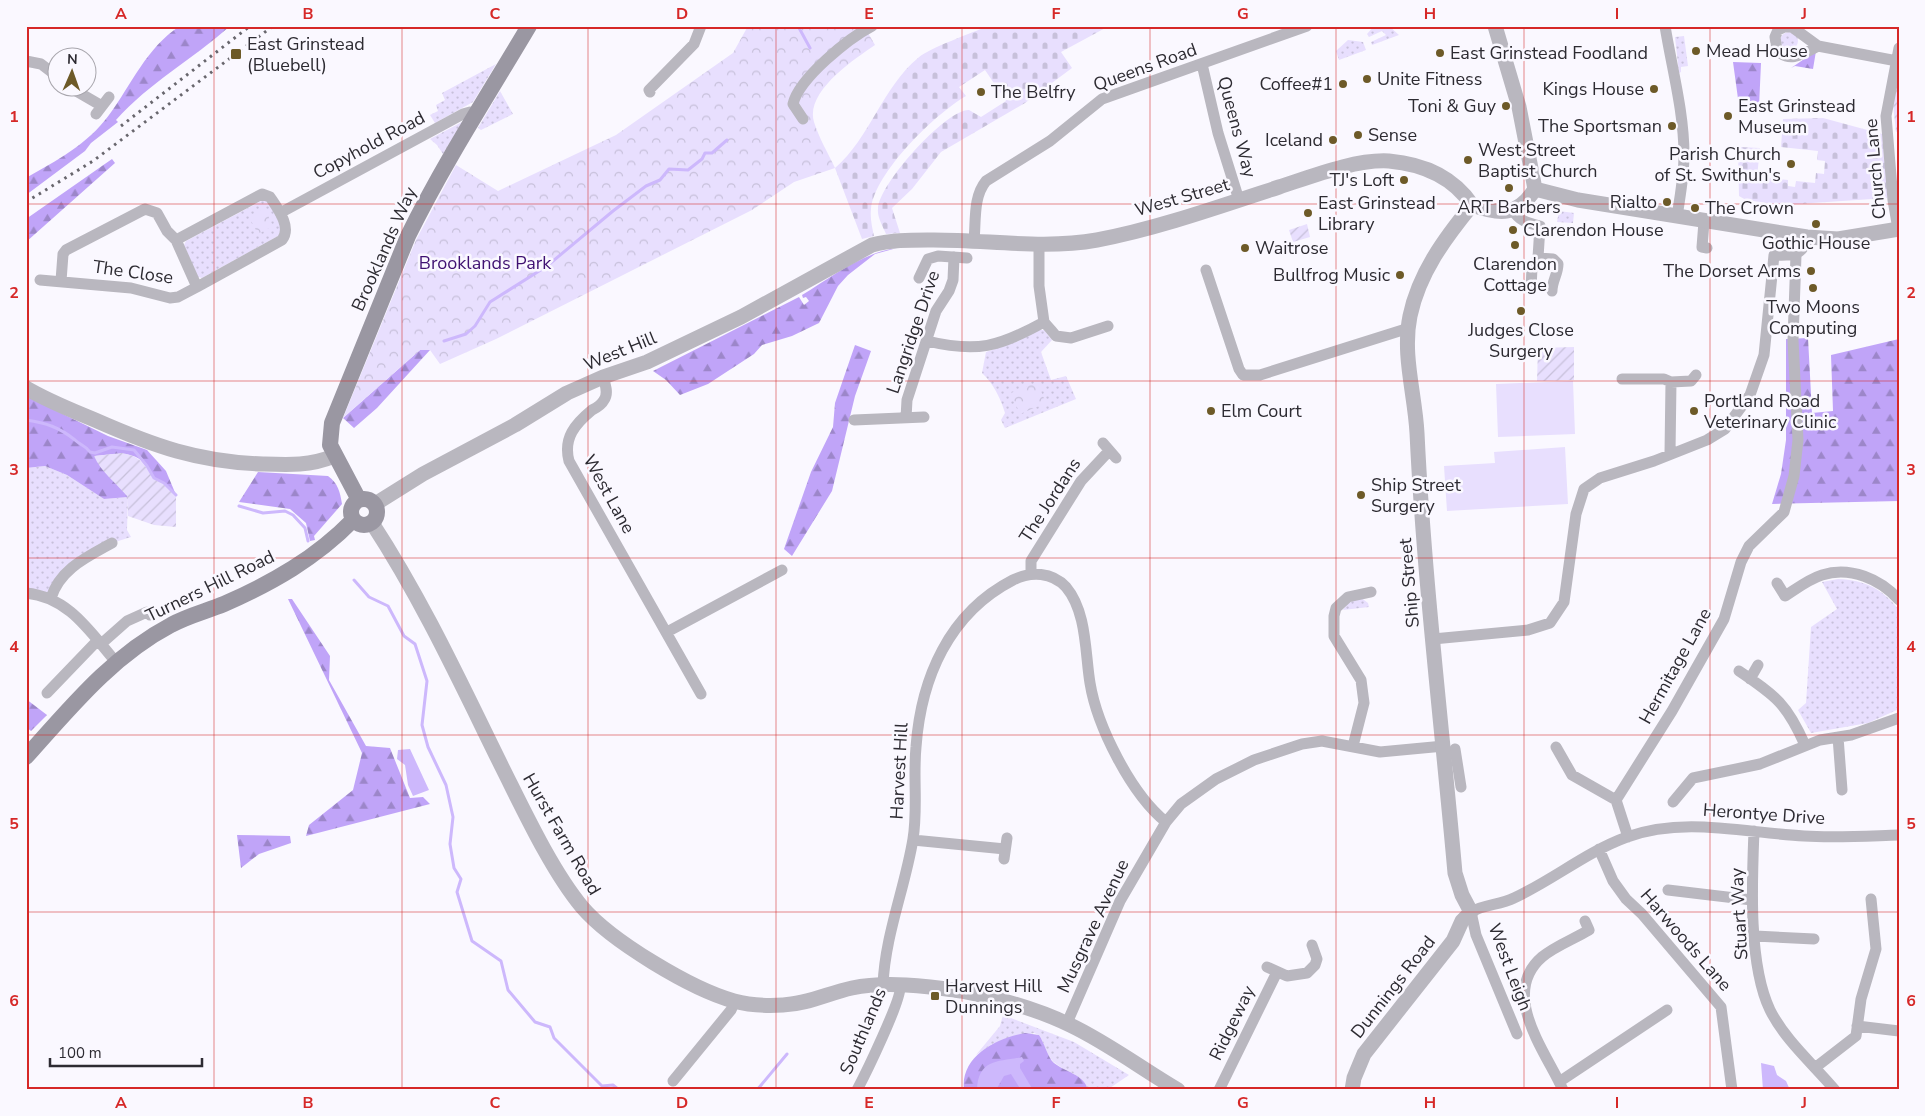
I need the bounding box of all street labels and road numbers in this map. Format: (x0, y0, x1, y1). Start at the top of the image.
street label: Queens Road (1090, 37, 1200, 97)
street label: Queens Way (1212, 74, 1262, 181)
street label: Copyhold Road (309, 105, 429, 185)
street label: Church Lane (1859, 118, 1891, 220)
street label: West Street (1132, 172, 1233, 222)
street label: Brooklands Way (346, 182, 422, 315)
street label: The Close (91, 254, 175, 290)
street label: Langridge Drive (881, 267, 945, 397)
street label: West Hill (580, 325, 661, 376)
street label: West Lane (577, 450, 641, 538)
street label: The Jordans (1014, 453, 1086, 547)
street label: Ship Street (1393, 537, 1425, 629)
street label: Turners Hill Road (142, 544, 278, 628)
street label: Hermitage Lane (1633, 604, 1717, 728)
street label: Harvest Hill (884, 721, 914, 820)
street label: Hurst Farm Road (517, 769, 607, 899)
street label: Herontye Drive (1702, 798, 1826, 830)
street label: Musgrave Avenue (1051, 855, 1135, 997)
street label: Stuart Way (1725, 867, 1753, 961)
street label: Harwoods Lane (1635, 884, 1737, 996)
street label: West Leigh (1482, 920, 1538, 1014)
street label: Dunnings Road (1345, 931, 1441, 1043)
street label: Ridgeway (1204, 981, 1261, 1064)
street label: Southlands (834, 984, 892, 1078)

